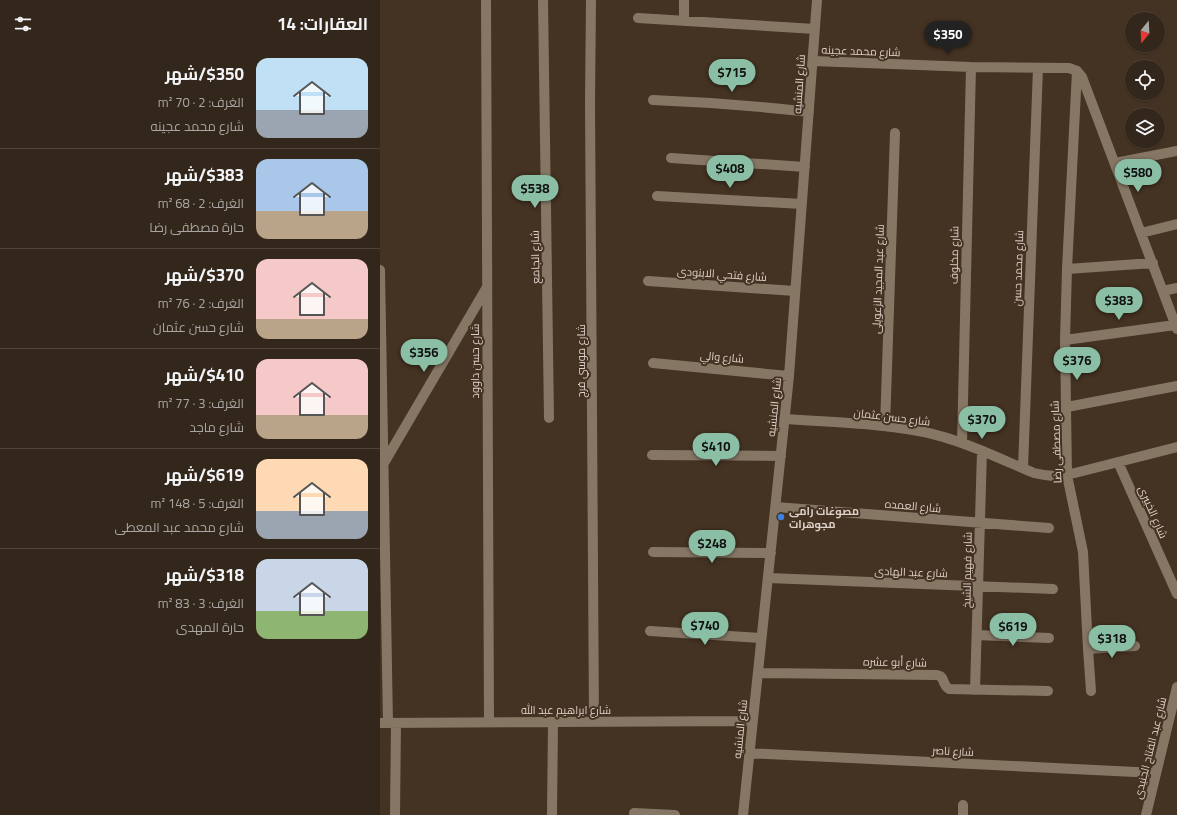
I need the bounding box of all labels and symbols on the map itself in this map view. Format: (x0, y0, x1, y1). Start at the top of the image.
north arrow (1125, 12, 1165, 52)
pin: $350 (924, 21, 972, 55)
street label: شارع محمد عجينه (821, 40, 901, 62)
street label: شارع المنشيه (787, 54, 811, 114)
pin: $715 (708, 59, 756, 93)
pin: $408 (706, 155, 754, 189)
pin: $580 (1114, 159, 1162, 193)
pin: $538 (511, 175, 559, 209)
street label: شارع عبد المجيد الزعويلى (866, 224, 890, 334)
street label: شارع مخلوف (943, 226, 965, 284)
street label: شارع الجامع (525, 230, 545, 284)
street label: شارع محمد حسن (1007, 230, 1029, 306)
street label: شارع فتحي الابنودى (676, 261, 768, 287)
pin: $383 (1095, 287, 1143, 321)
street label: شارع حسن داوود (465, 324, 485, 398)
street label: شارع موسي فرج (571, 324, 591, 398)
pin: $356 (400, 339, 448, 373)
street label: شارع والي (699, 345, 745, 369)
pin: $376 (1053, 347, 1101, 381)
street label: شارع المنشيه (761, 376, 787, 438)
street label: شارع مصطفى رضا (1045, 400, 1067, 484)
street label: شارع حسن عثمان (853, 402, 931, 432)
pin: $370 (958, 406, 1006, 440)
pin: $410 (692, 433, 740, 467)
street label: شارع الخبيرى (1132, 482, 1174, 542)
street label: شارع العمده (884, 494, 942, 518)
place label: مصوغات رامى مجوهرات (789, 501, 859, 534)
marker: مصوغات رامى مجوهرات (776, 512, 786, 522)
pin: $248 (688, 530, 736, 564)
street label: شارع فهيم الشيخ (956, 532, 978, 608)
street label: شارع عبد الهادى (874, 561, 948, 583)
pin: $740 (681, 612, 729, 646)
pin: $619 (989, 613, 1037, 647)
pin: $318 (1088, 625, 1136, 659)
street label: شارع أبو عشره (863, 651, 927, 673)
street label: شارع عبد الفتاح الجنيدى (1128, 695, 1172, 801)
street label: شارع المنشيه (727, 698, 753, 760)
street label: شارع ابراهيم عبد الله (521, 700, 611, 720)
street label: شارع ناصر (931, 740, 974, 762)

